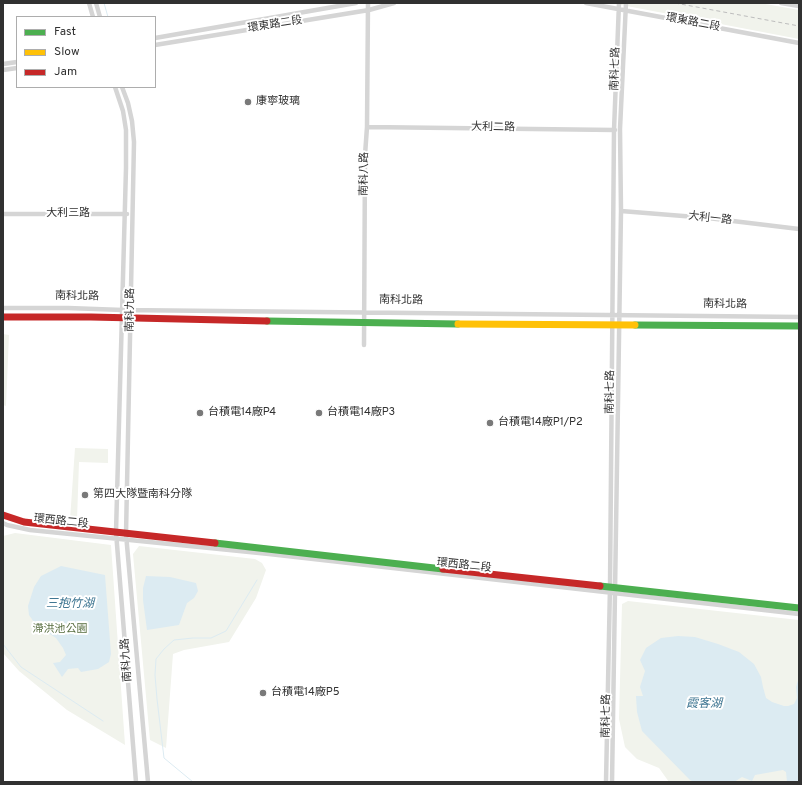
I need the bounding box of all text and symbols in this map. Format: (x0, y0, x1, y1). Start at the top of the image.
street label: 環東路二段 (665, 11, 721, 35)
street label: 環東路二段 (247, 14, 303, 36)
legend (16, 16, 156, 88)
text: Fast (54, 24, 76, 40)
text: Slow (54, 44, 80, 60)
street label: 南科七路 (609, 47, 623, 91)
text: Jam (54, 64, 77, 80)
place label: 康寧玻璃 (256, 95, 300, 109)
marker: 康寧玻璃 (243, 97, 253, 107)
street label: 大利二路 (471, 121, 515, 135)
street label: 南科八路 (358, 152, 372, 196)
street label: 大利三路 (46, 207, 90, 221)
street label: 大利一路 (687, 210, 733, 228)
street label: 南科九路 (124, 288, 138, 332)
street label: 南科北路 (55, 290, 99, 304)
street label: 南科北路 (379, 294, 423, 308)
street label: 南科北路 (703, 298, 747, 312)
street label: 南科七路 (604, 370, 618, 414)
place label: 台積電14廠P4 (208, 406, 276, 420)
place label: 台積電14廠P3 (327, 406, 395, 420)
marker: 台積電14廠P4 (195, 408, 205, 418)
marker: 台積電14廠P3 (314, 408, 324, 418)
place label: 台積電14廠P1/P2 (498, 416, 583, 430)
marker: 台積電14廠P1/P2 (485, 418, 495, 428)
place label: 第四大隊暨南科分隊 (93, 488, 192, 502)
marker: 第四大隊暨南科分隊 (80, 490, 90, 500)
street label: 環西路二段 (33, 513, 89, 531)
street label: 環西路二段 (436, 557, 492, 575)
water label: 三抱竹湖 (46, 598, 94, 612)
park label: 滯洪池公園 (33, 623, 87, 637)
street label: 南科九路 (119, 638, 135, 682)
place label: 台積電14廠P5 (271, 686, 339, 700)
marker: 台積電14廠P5 (258, 688, 268, 698)
street label: 南科七路 (600, 694, 614, 738)
water label: 霞客湖 (686, 698, 722, 712)

